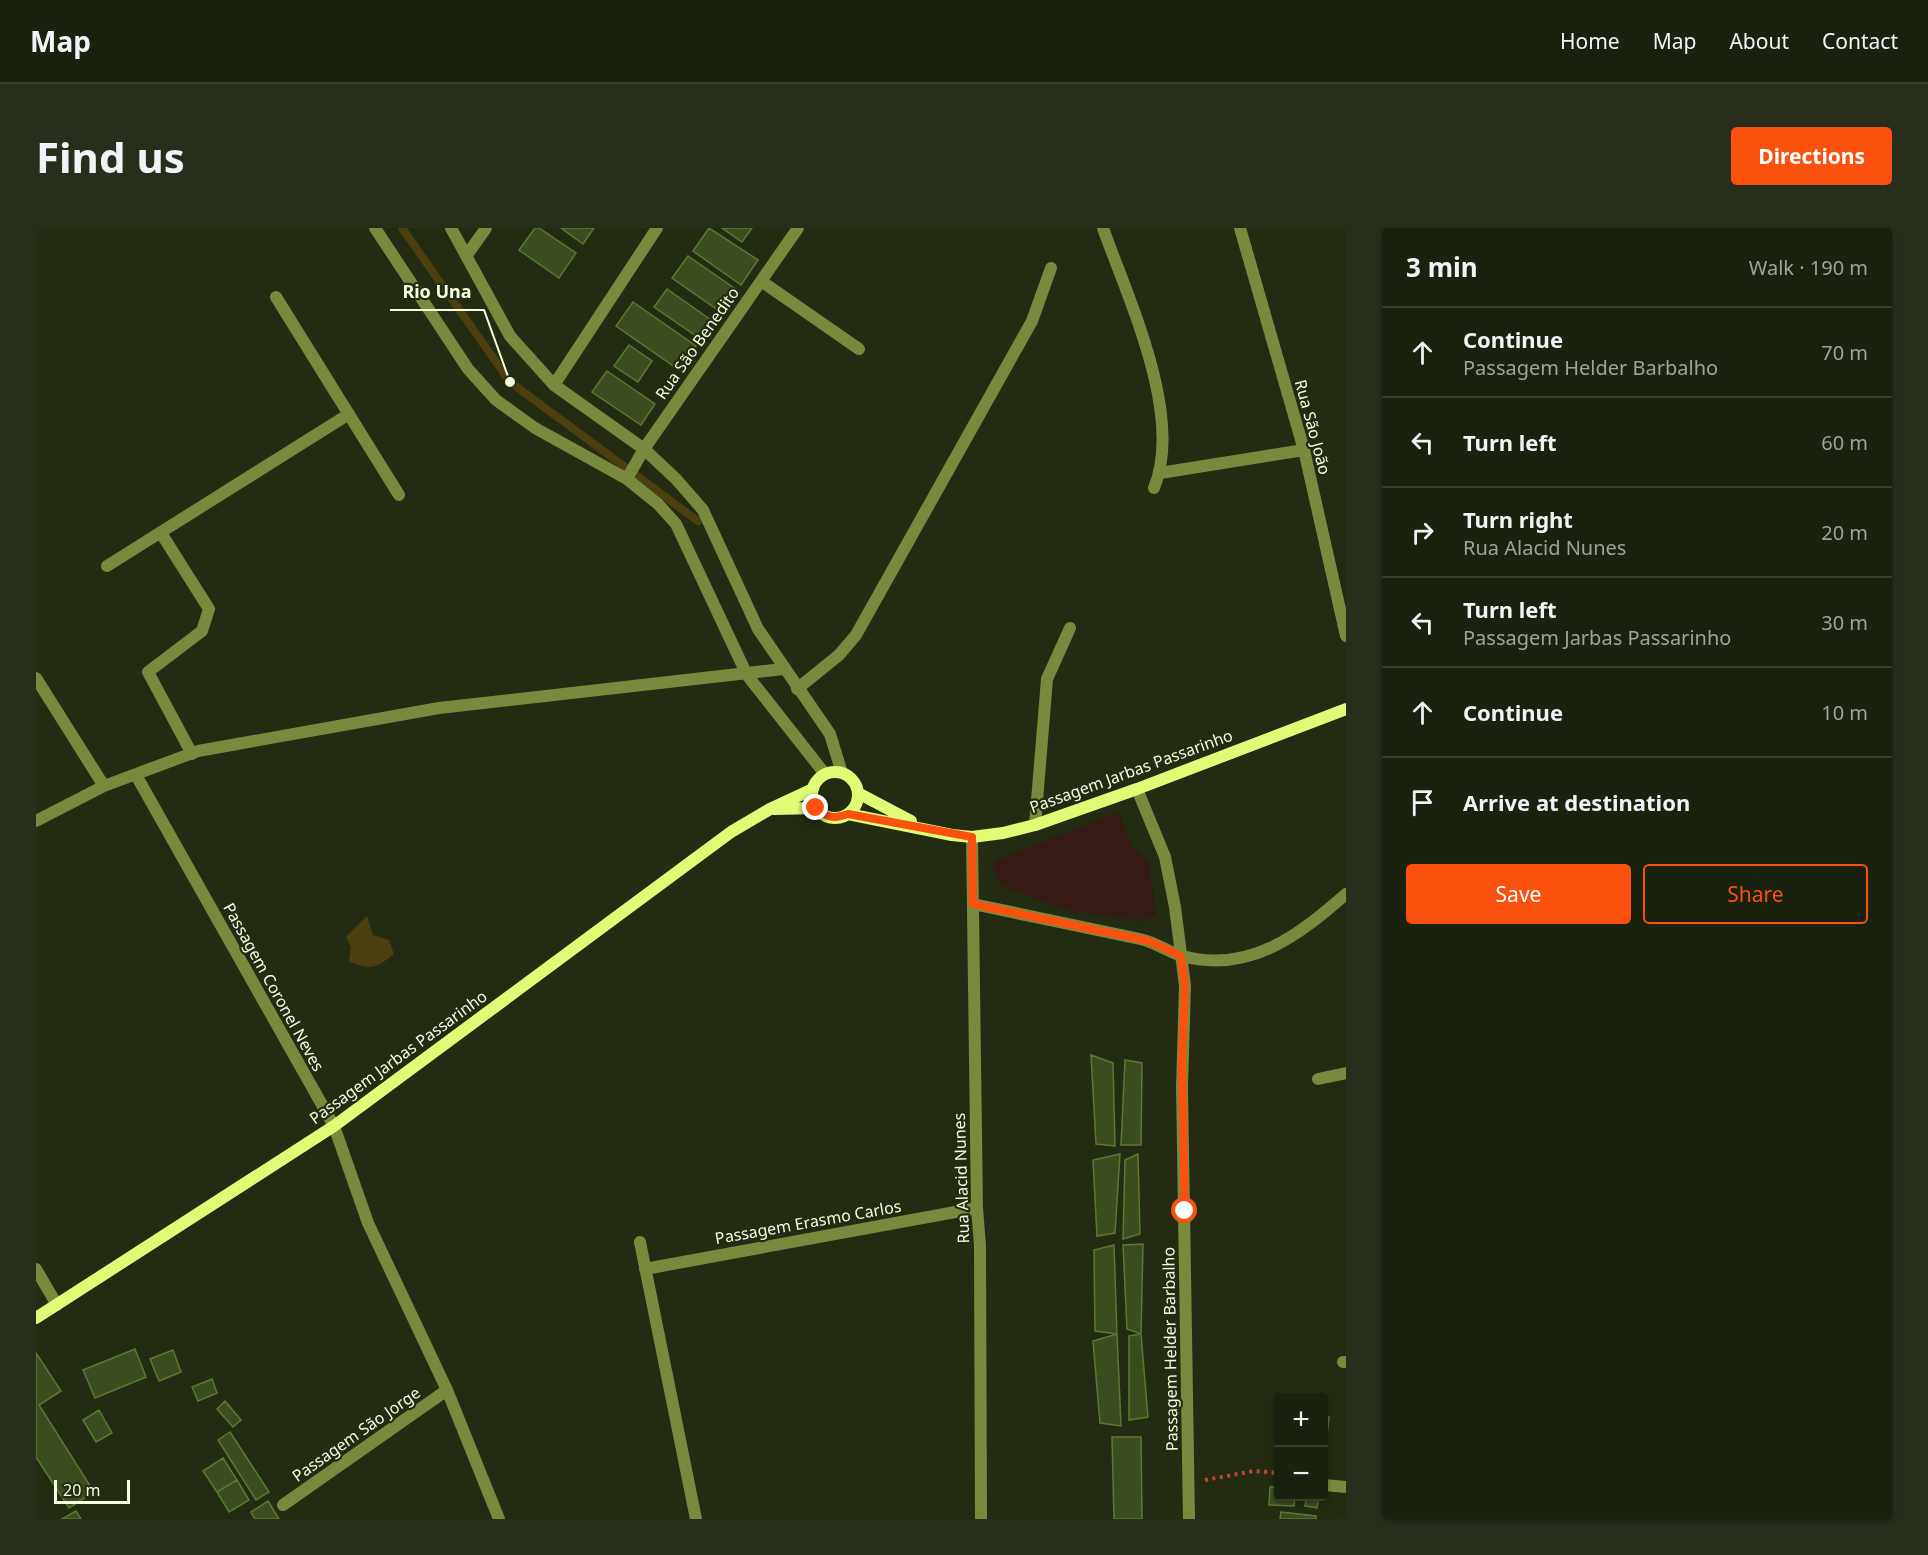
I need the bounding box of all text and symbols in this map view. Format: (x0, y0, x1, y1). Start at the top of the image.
text: Map (30, 22, 91, 60)
text: Home (1560, 27, 1620, 55)
text: Map (1653, 27, 1696, 55)
text: About (1729, 27, 1789, 55)
text: Contact (1822, 27, 1898, 55)
button: Directions (1731, 127, 1892, 185)
text: Find us (36, 128, 185, 185)
text: 3 min (1406, 249, 1478, 285)
text: Walk · 190 m (1749, 254, 1868, 281)
callout: Rio Una (390, 274, 484, 310)
text: Rio Una (402, 279, 472, 303)
street label: Rua São Benedito (650, 282, 744, 404)
text: Continue (1463, 324, 1563, 354)
icon: ahead (1406, 336, 1439, 369)
text: 70 m (1821, 339, 1868, 366)
text: Passagem Helder Barbalho (1463, 354, 1718, 381)
street label: Rua São João (1290, 377, 1336, 477)
icon: left (1406, 426, 1439, 459)
text: Turn left (1463, 427, 1557, 457)
text: 60 m (1821, 429, 1868, 456)
text: Turn right (1463, 504, 1573, 534)
icon: right (1406, 516, 1439, 549)
text: 20 m (1821, 519, 1868, 546)
text: Rua Alacid Nunes (1463, 534, 1626, 561)
text: Turn left (1463, 594, 1557, 624)
icon: left (1406, 606, 1439, 639)
text: 30 m (1821, 609, 1868, 636)
text: Passagem Jarbas Passarinho (1463, 624, 1731, 651)
icon: ahead (1406, 696, 1439, 729)
text: Continue (1463, 697, 1563, 727)
text: 10 m (1821, 699, 1868, 726)
street label: Passagem Jarbas Passarinho (1026, 724, 1236, 818)
icon: arrive (1406, 786, 1439, 819)
text: Arrive at destination (1463, 787, 1690, 817)
route end (802, 794, 828, 820)
button: Save (1406, 864, 1631, 924)
button: Share (1643, 864, 1868, 924)
street label: Passagem Coronel Neves (218, 899, 330, 1075)
street label: Passagem Jarbas Passarinho (305, 985, 491, 1129)
street label: Rua Alacid Nunes (948, 1112, 974, 1244)
street label: Passagem Erasmo Carlos (713, 1195, 903, 1249)
route start (1171, 1197, 1197, 1223)
street label: Passagem Helder Barbalho (1157, 1247, 1183, 1451)
street label: Passagem São Jorge (287, 1381, 425, 1487)
map controls (1274, 1393, 1328, 1501)
button: + (1274, 1393, 1328, 1447)
button: − (1274, 1447, 1328, 1501)
scale bar (54, 1477, 130, 1504)
text: 20 m (63, 1479, 100, 1501)

